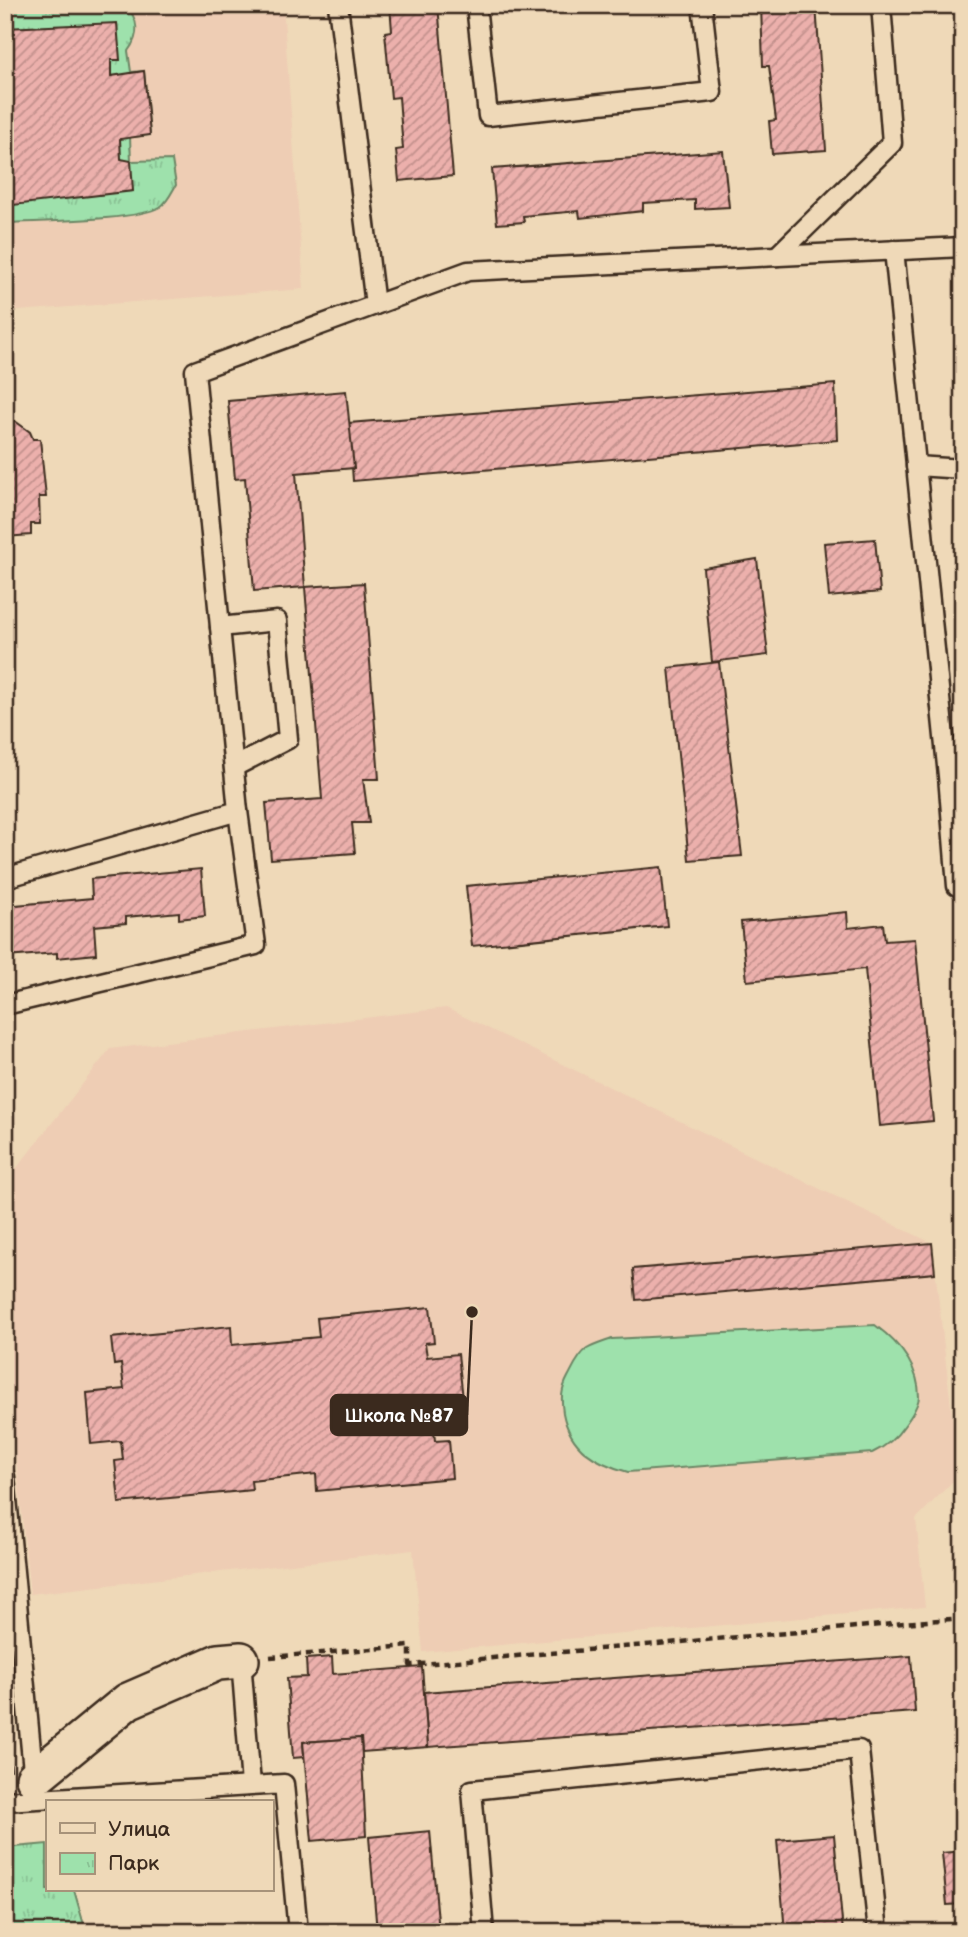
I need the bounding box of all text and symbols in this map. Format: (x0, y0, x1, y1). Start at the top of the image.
callout: Школа №87 (331, 1395, 467, 1435)
text: Школа №87 (345, 1405, 454, 1428)
legend (46, 1800, 273, 1892)
text: Улица (108, 1817, 171, 1842)
text: Парк (108, 1851, 159, 1876)

